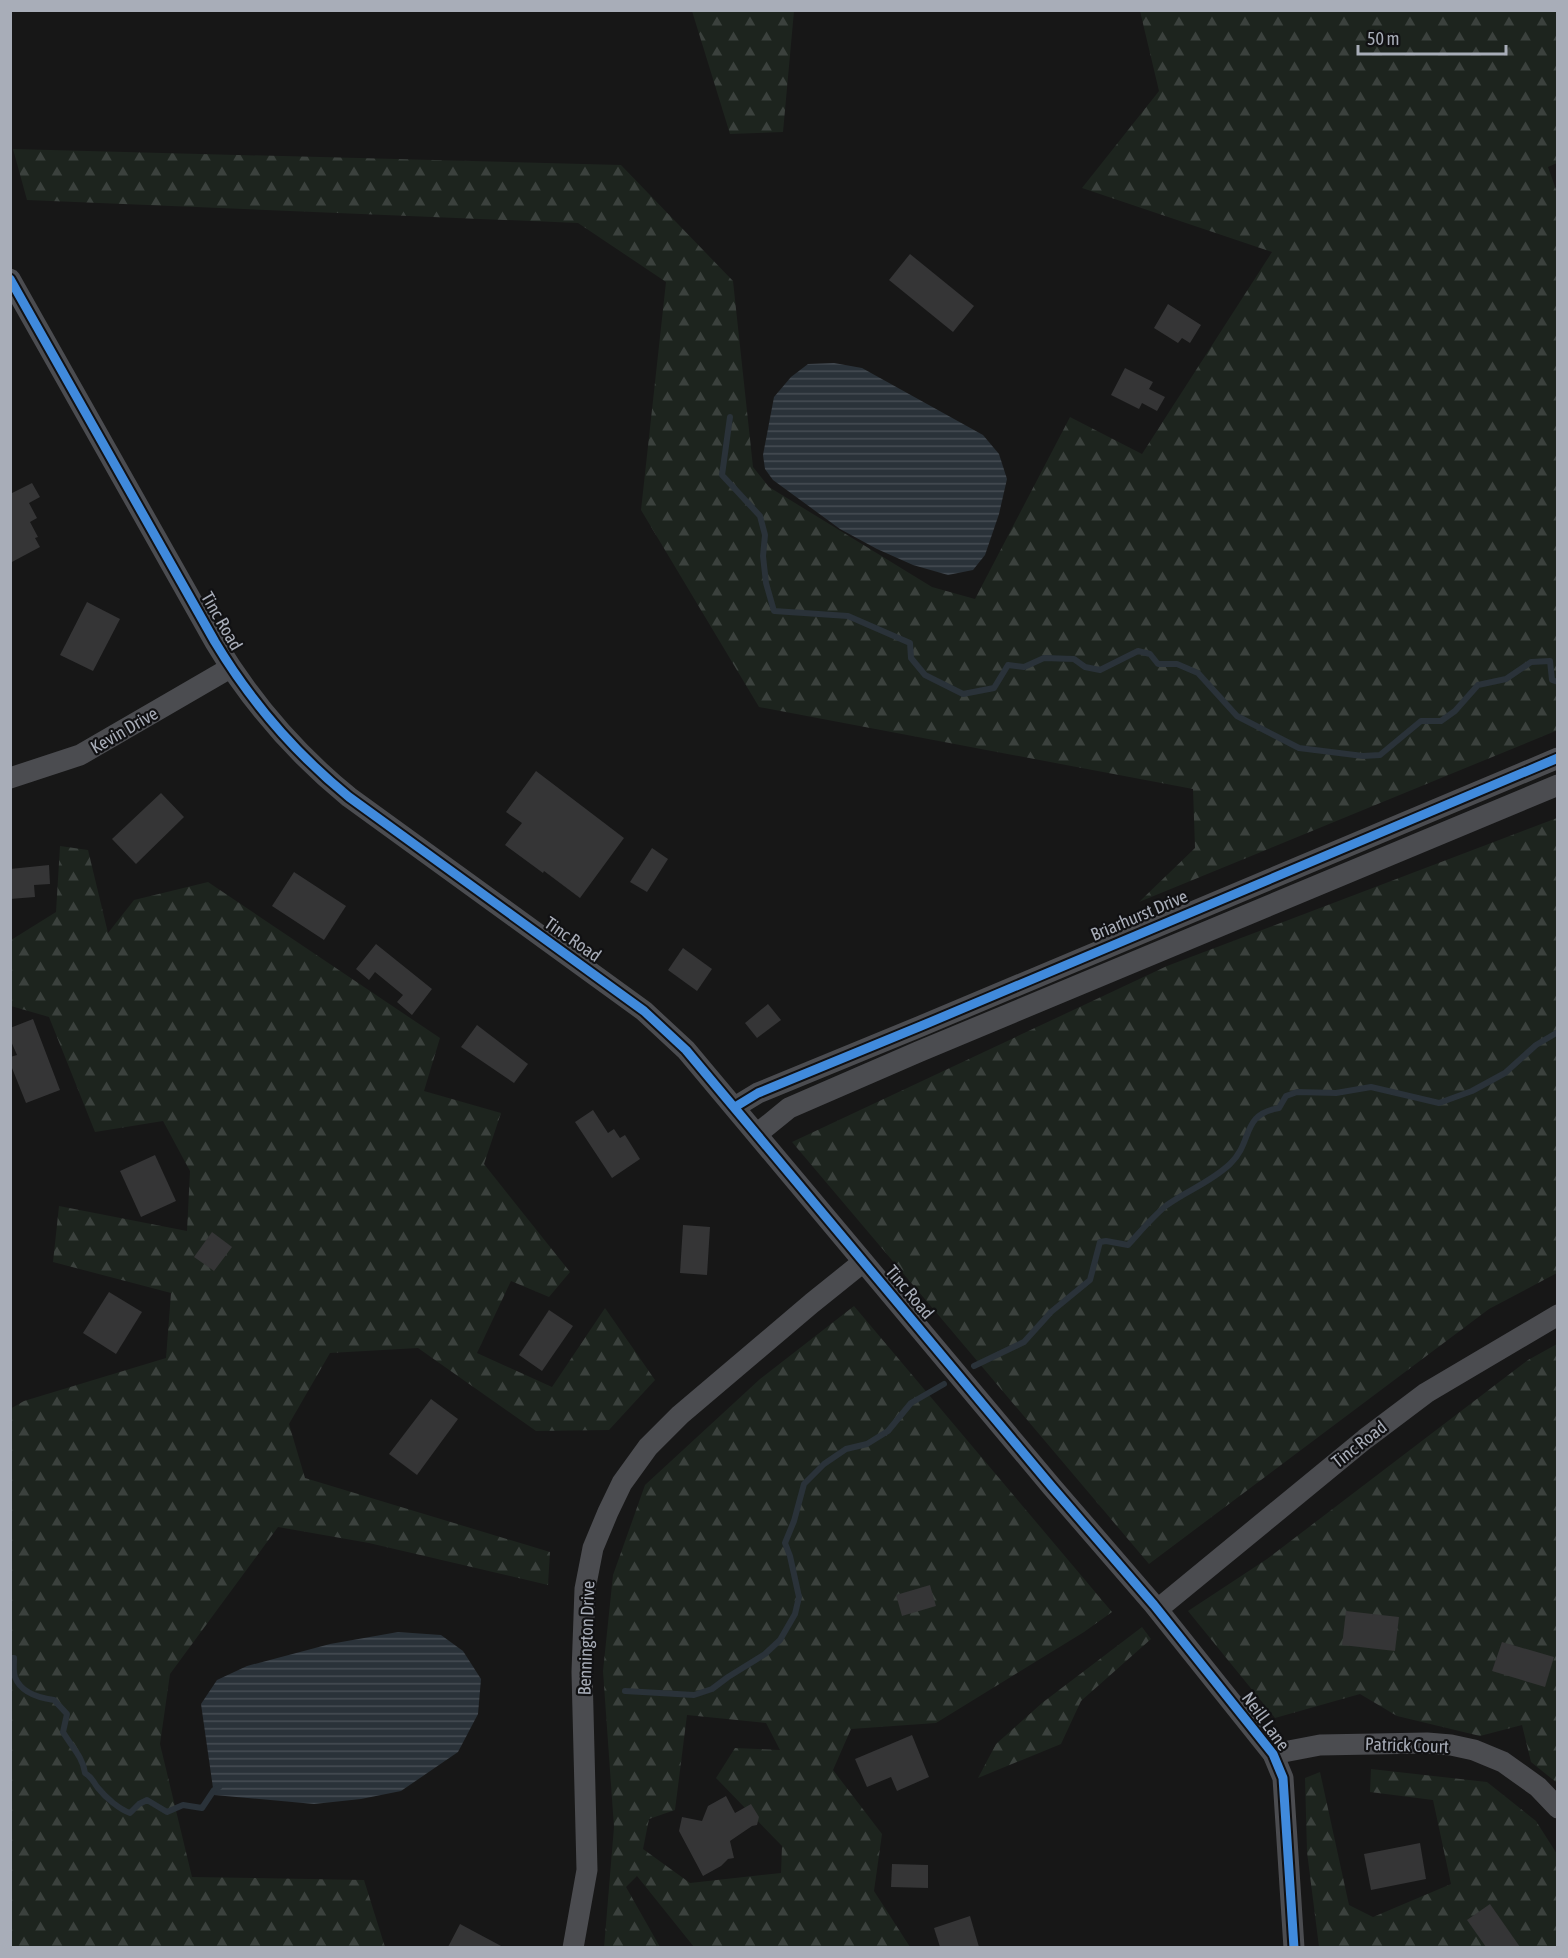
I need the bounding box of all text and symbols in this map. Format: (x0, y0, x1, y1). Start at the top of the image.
scale bar (1358, 18, 1506, 56)
text: 50 m (1367, 28, 1399, 49)
street label: Tinc Road (197, 588, 247, 654)
street label: Kevin Drive (87, 702, 161, 758)
street label: Briarhurst Drive (1087, 885, 1191, 945)
street label: Tinc Road (541, 912, 605, 966)
street label: Tinc Road (881, 1261, 939, 1323)
street label: Tinc Road (1327, 1416, 1391, 1472)
street label: Bennington Drive (574, 1580, 598, 1696)
street label: Neill Lane (1238, 1688, 1294, 1754)
street label: Patrick Court (1365, 1733, 1449, 1757)

